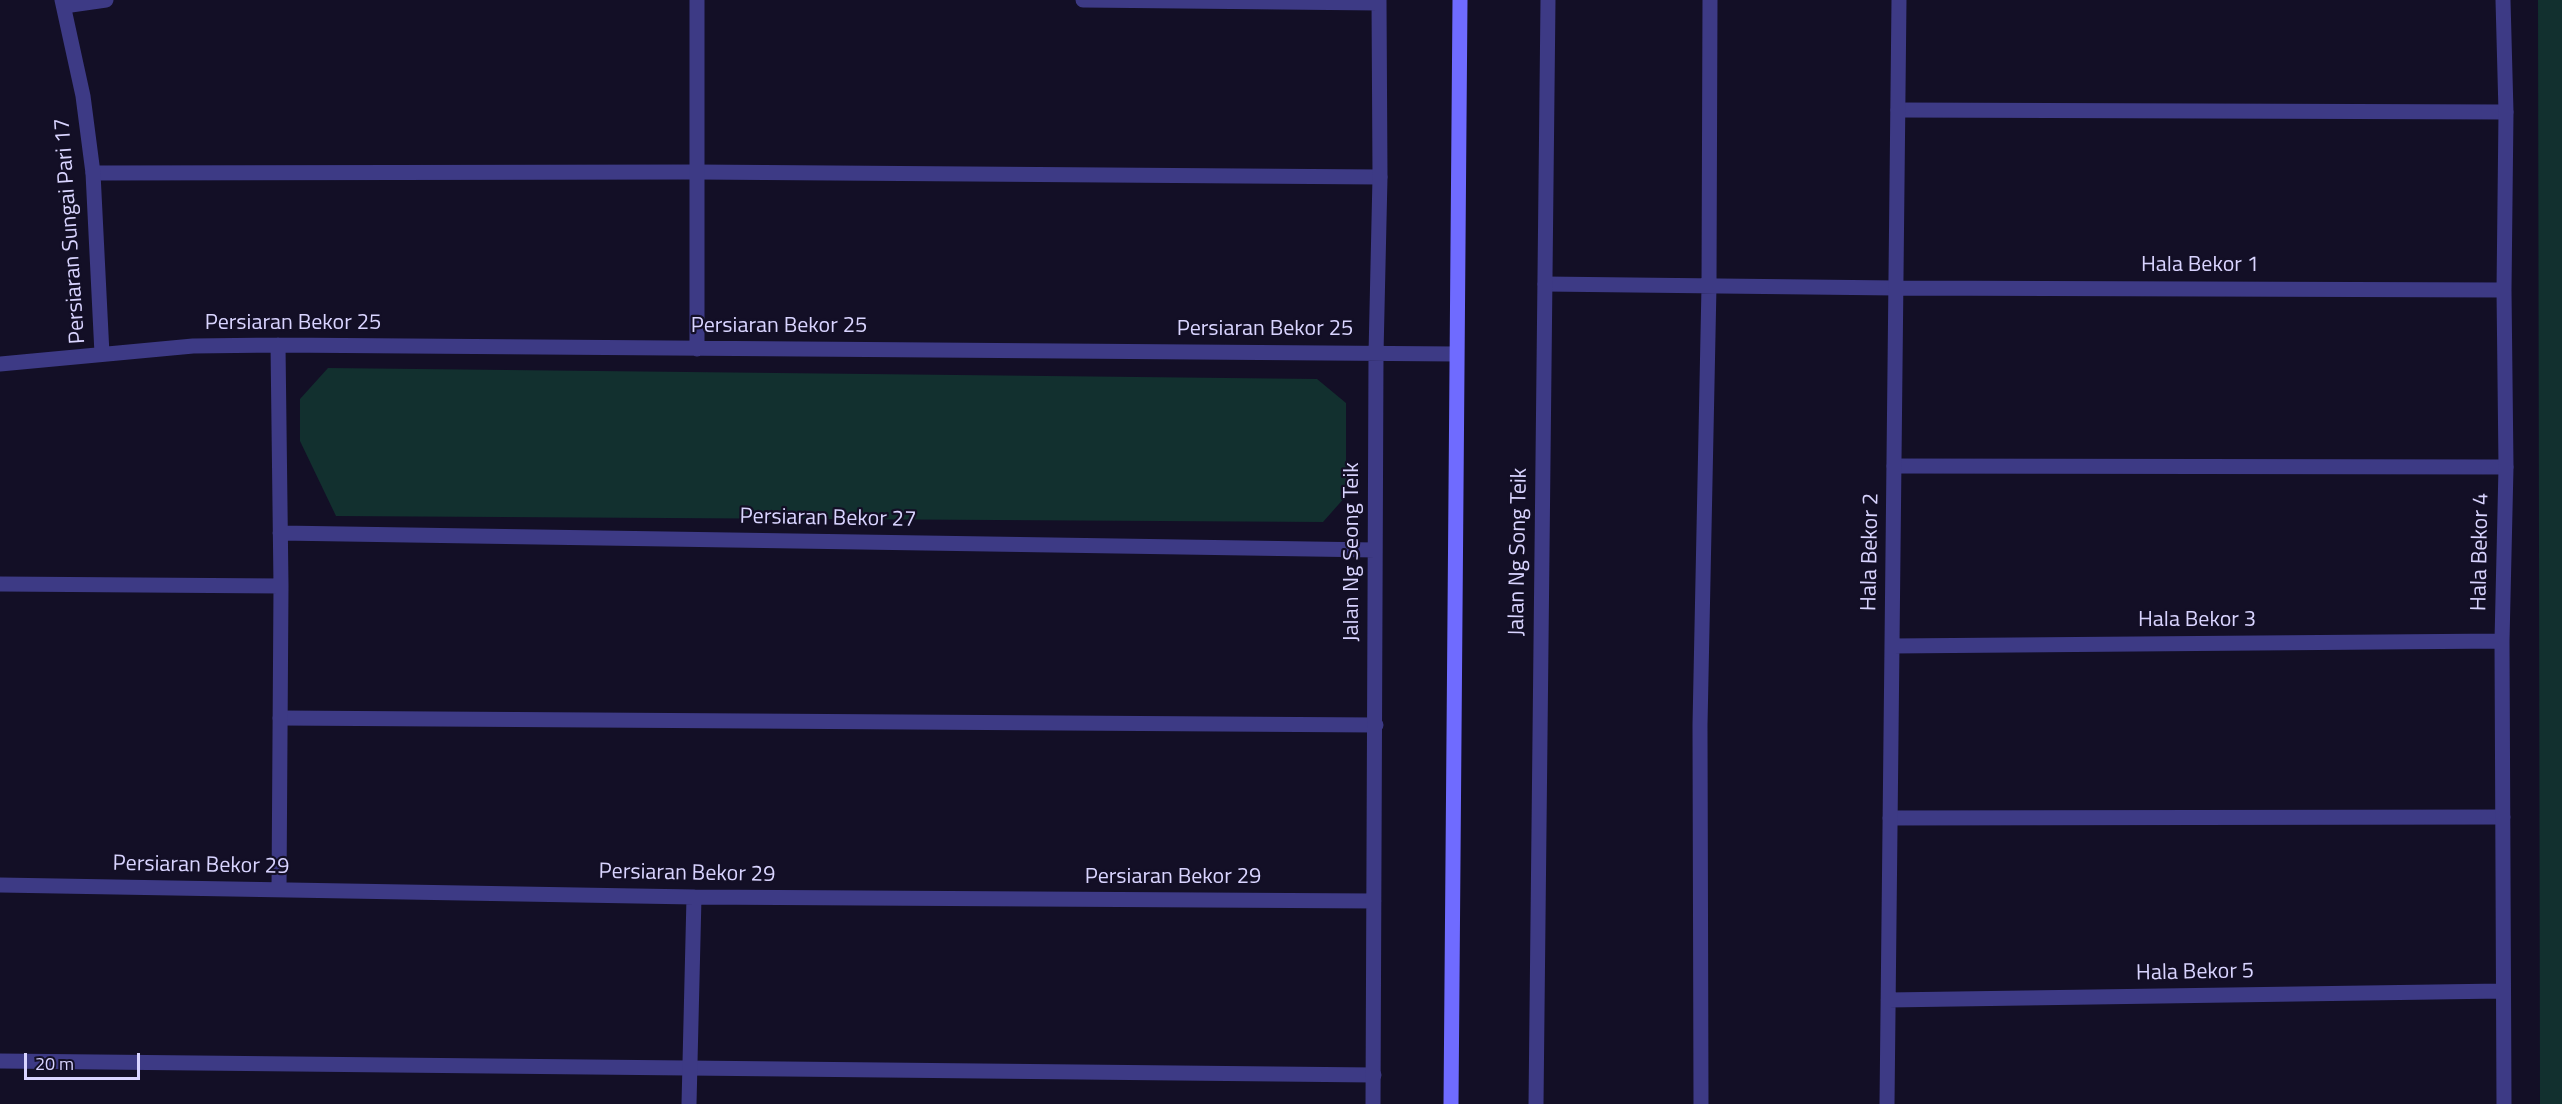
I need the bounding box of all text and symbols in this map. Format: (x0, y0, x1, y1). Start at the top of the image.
street label: Persiaran Sungai Pari 17 (50, 117, 92, 345)
street label: Hala Bekor 1 (2141, 253, 2259, 279)
street label: Persiaran Bekor 25 (205, 311, 381, 337)
street label: Persiaran Bekor 25 (691, 314, 867, 340)
street label: Persiaran Bekor 25 (1177, 317, 1353, 343)
street label: Jalan Ng Seong Teik (1340, 462, 1366, 642)
street label: Jalan Ng Song Teik (1504, 468, 1534, 636)
street label: Hala Bekor 2 (1857, 493, 1885, 611)
street label: Hala Bekor 4 (2467, 493, 2495, 611)
street label: Persiaran Bekor 27 (739, 504, 917, 534)
street label: Hala Bekor 3 (2138, 608, 2256, 634)
street label: Persiaran Bekor 29 (112, 851, 290, 881)
street label: Persiaran Bekor 29 (598, 859, 776, 889)
street label: Persiaran Bekor 29 (1085, 865, 1261, 891)
street label: Hala Bekor 5 (2136, 959, 2254, 987)
scale bar (27, 1041, 142, 1079)
text: 20 m (35, 1050, 74, 1077)

